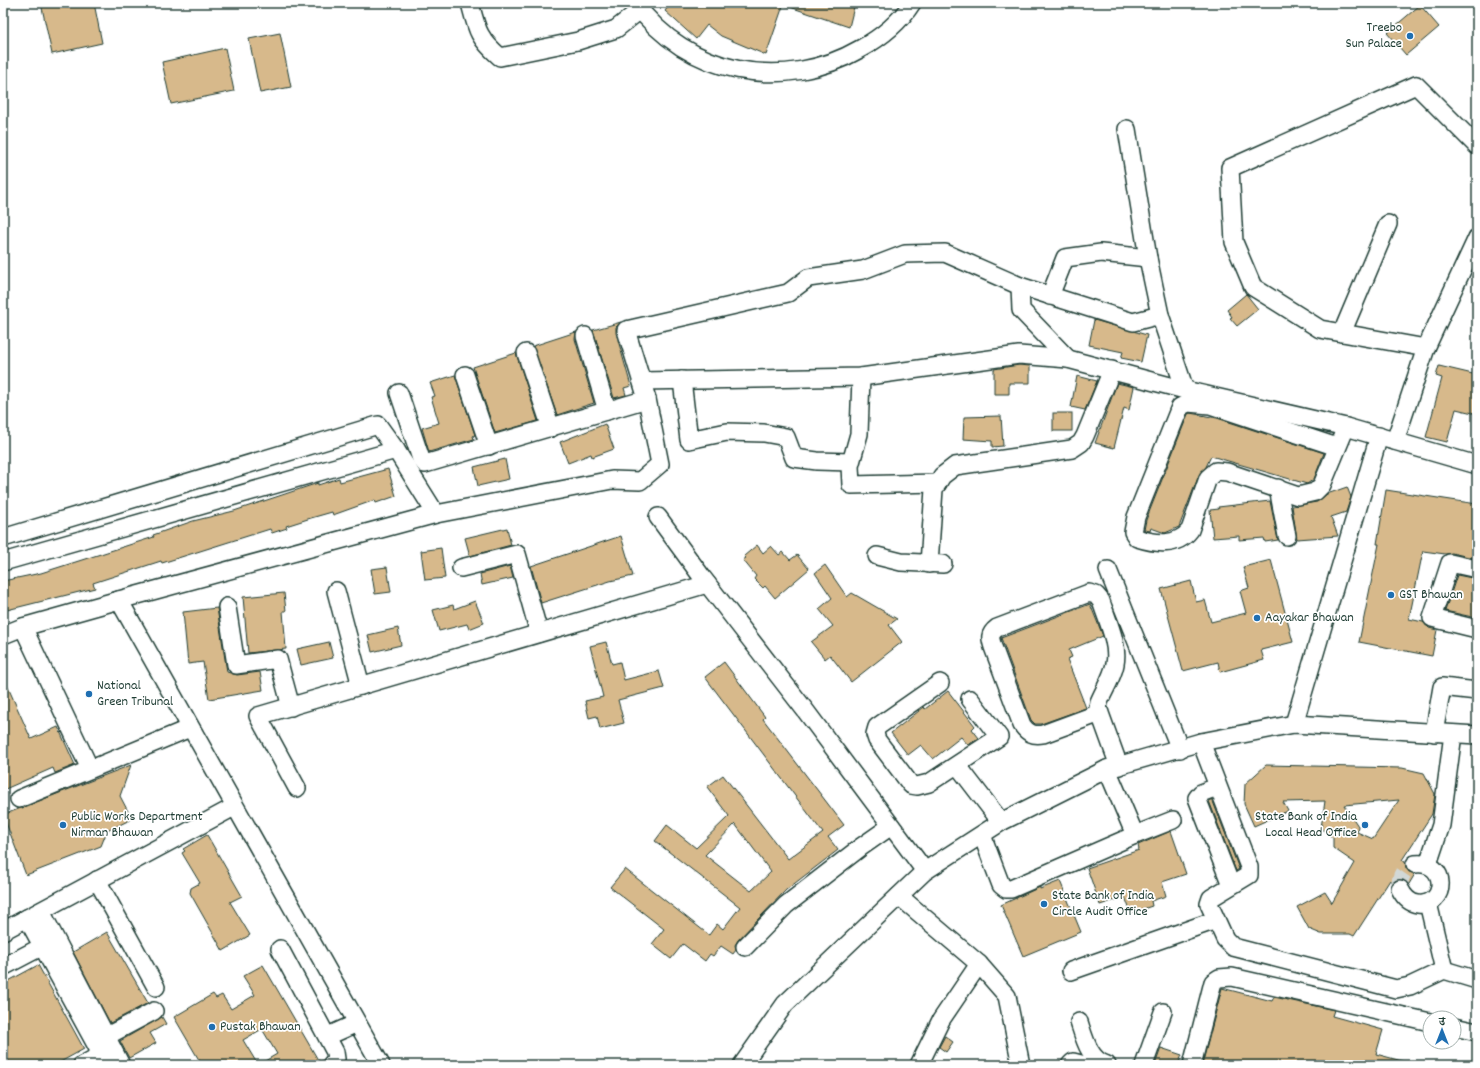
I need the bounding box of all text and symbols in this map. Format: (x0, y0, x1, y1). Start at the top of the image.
place label: Treebo Sun Palace (1346, 18, 1402, 54)
marker: Treebo Sun Palace (1405, 31, 1415, 41)
place label: GST Bhawan (1399, 585, 1463, 605)
marker: GST Bhawan (1386, 590, 1396, 600)
place label: Aayakar Bhawan (1265, 608, 1354, 628)
marker: Aayakar Bhawan (1252, 613, 1262, 623)
place label: National Green Tribunal (97, 676, 174, 712)
marker: National Green Tribunal (84, 689, 94, 699)
place label: Public Works Department Nirman Bhawan (71, 807, 203, 843)
place label: State Bank of India Local Head Office (1255, 807, 1357, 843)
marker: Public Works Department Nirman Bhawan (58, 820, 68, 830)
marker: State Bank of India Local Head Office (1360, 820, 1370, 830)
place label: State Bank of India Circle Audit Office (1052, 886, 1154, 922)
marker: State Bank of India Circle Audit Office (1039, 899, 1049, 909)
north arrow (1422, 1010, 1462, 1050)
text: उ (1438, 1014, 1446, 1030)
place label: Pustak Bhawan (220, 1017, 301, 1037)
marker: Pustak Bhawan (207, 1022, 217, 1032)

